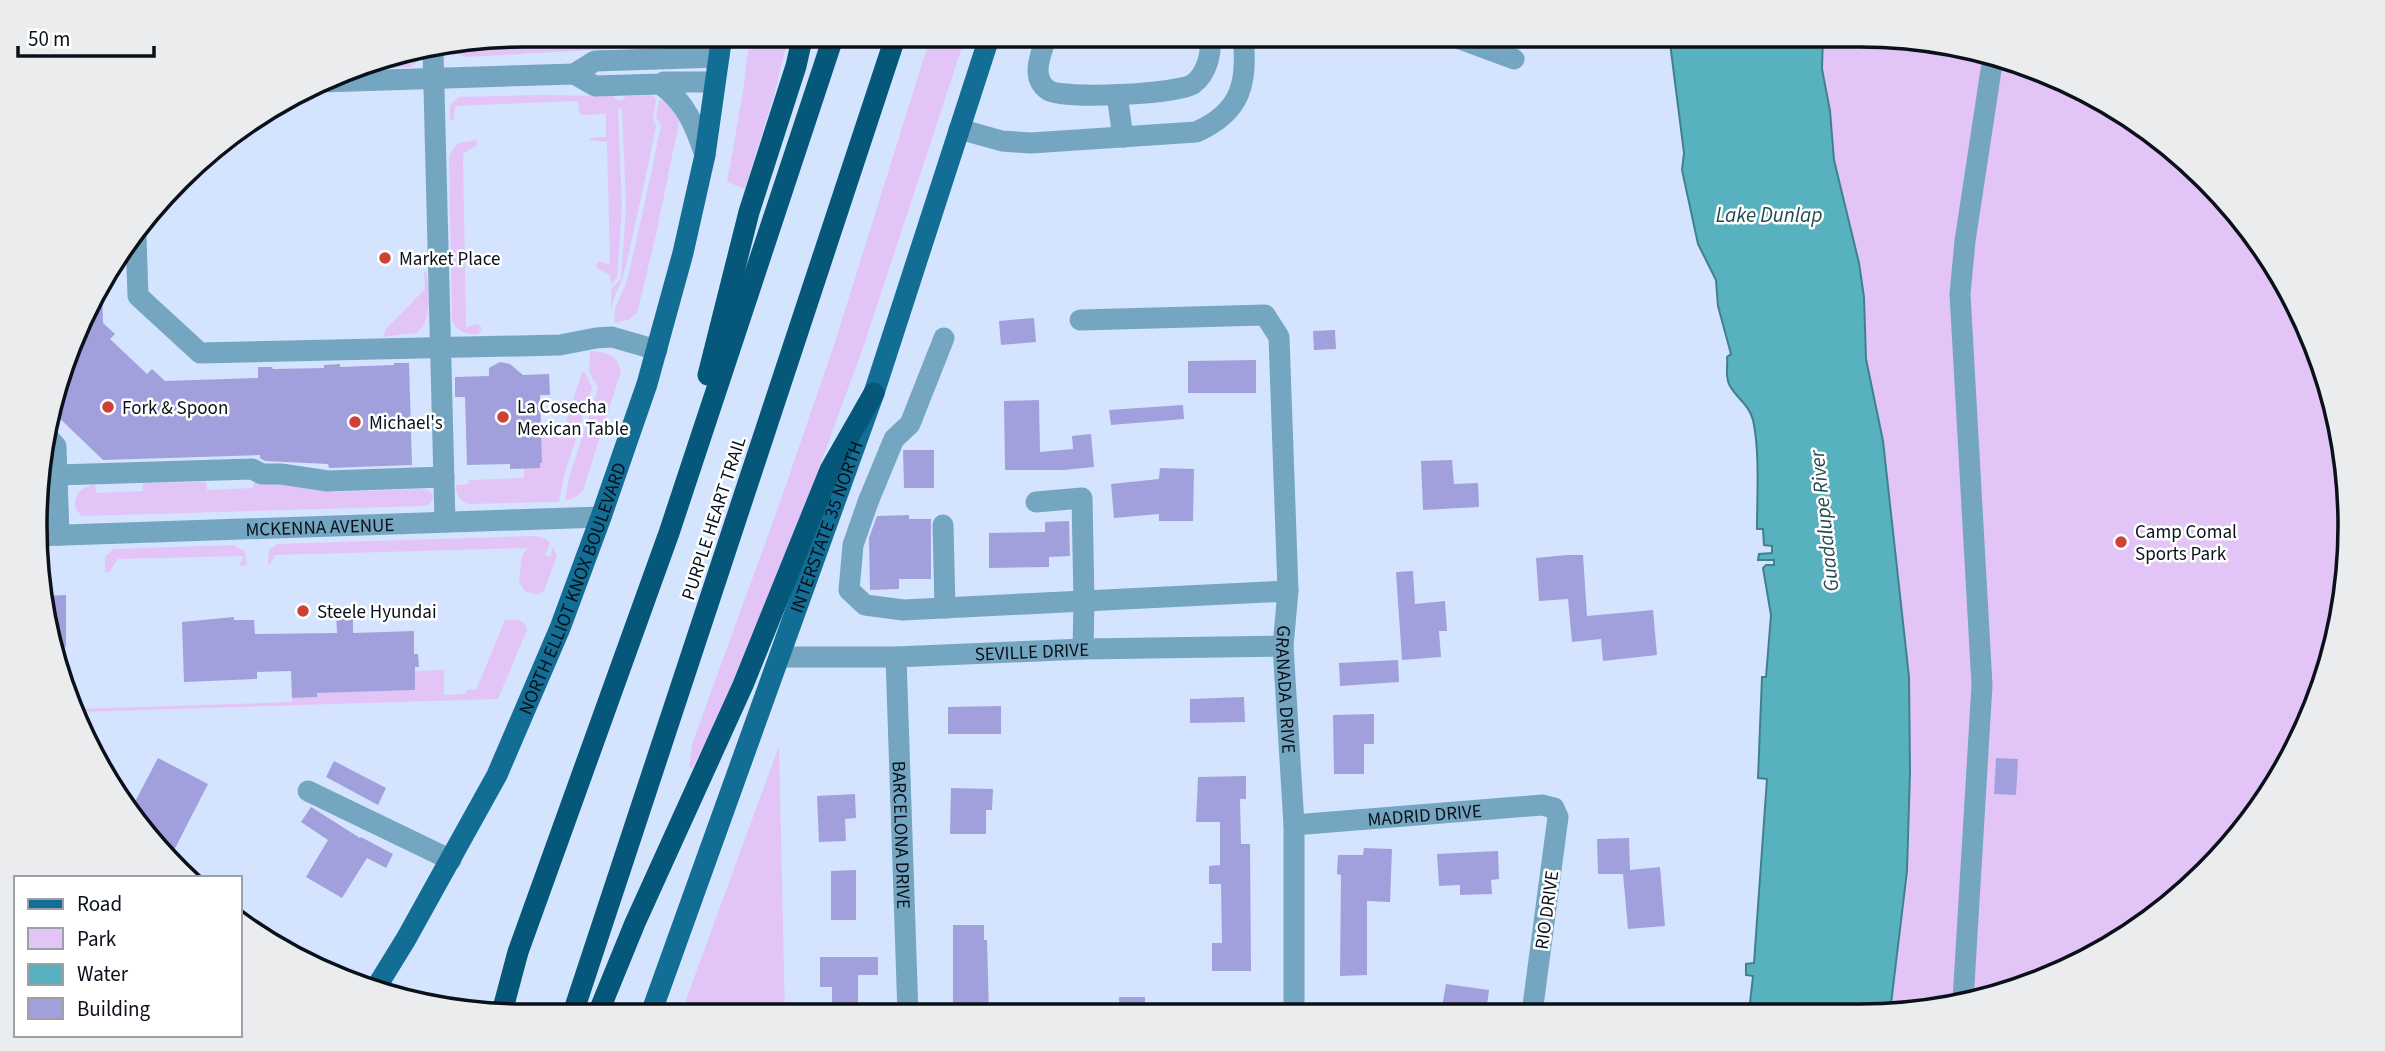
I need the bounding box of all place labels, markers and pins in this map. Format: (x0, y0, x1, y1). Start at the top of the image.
place label: Market Place (399, 246, 500, 273)
marker: Market Place (377, 250, 393, 266)
place label: La Cosecha Mexican Table (517, 394, 629, 443)
place label: Fork & Spoon (122, 395, 228, 422)
marker: Fork & Spoon (100, 399, 116, 415)
marker: La Cosecha Mexican Table (495, 409, 511, 425)
place label: Michael's (369, 410, 443, 437)
marker: Michael's (347, 414, 363, 430)
place label: Camp Comal Sports Park (2135, 519, 2237, 568)
marker: Camp Comal Sports Park (2113, 534, 2129, 550)
place label: Steele Hyundai (317, 599, 437, 626)
marker: Steele Hyundai (295, 603, 311, 619)

